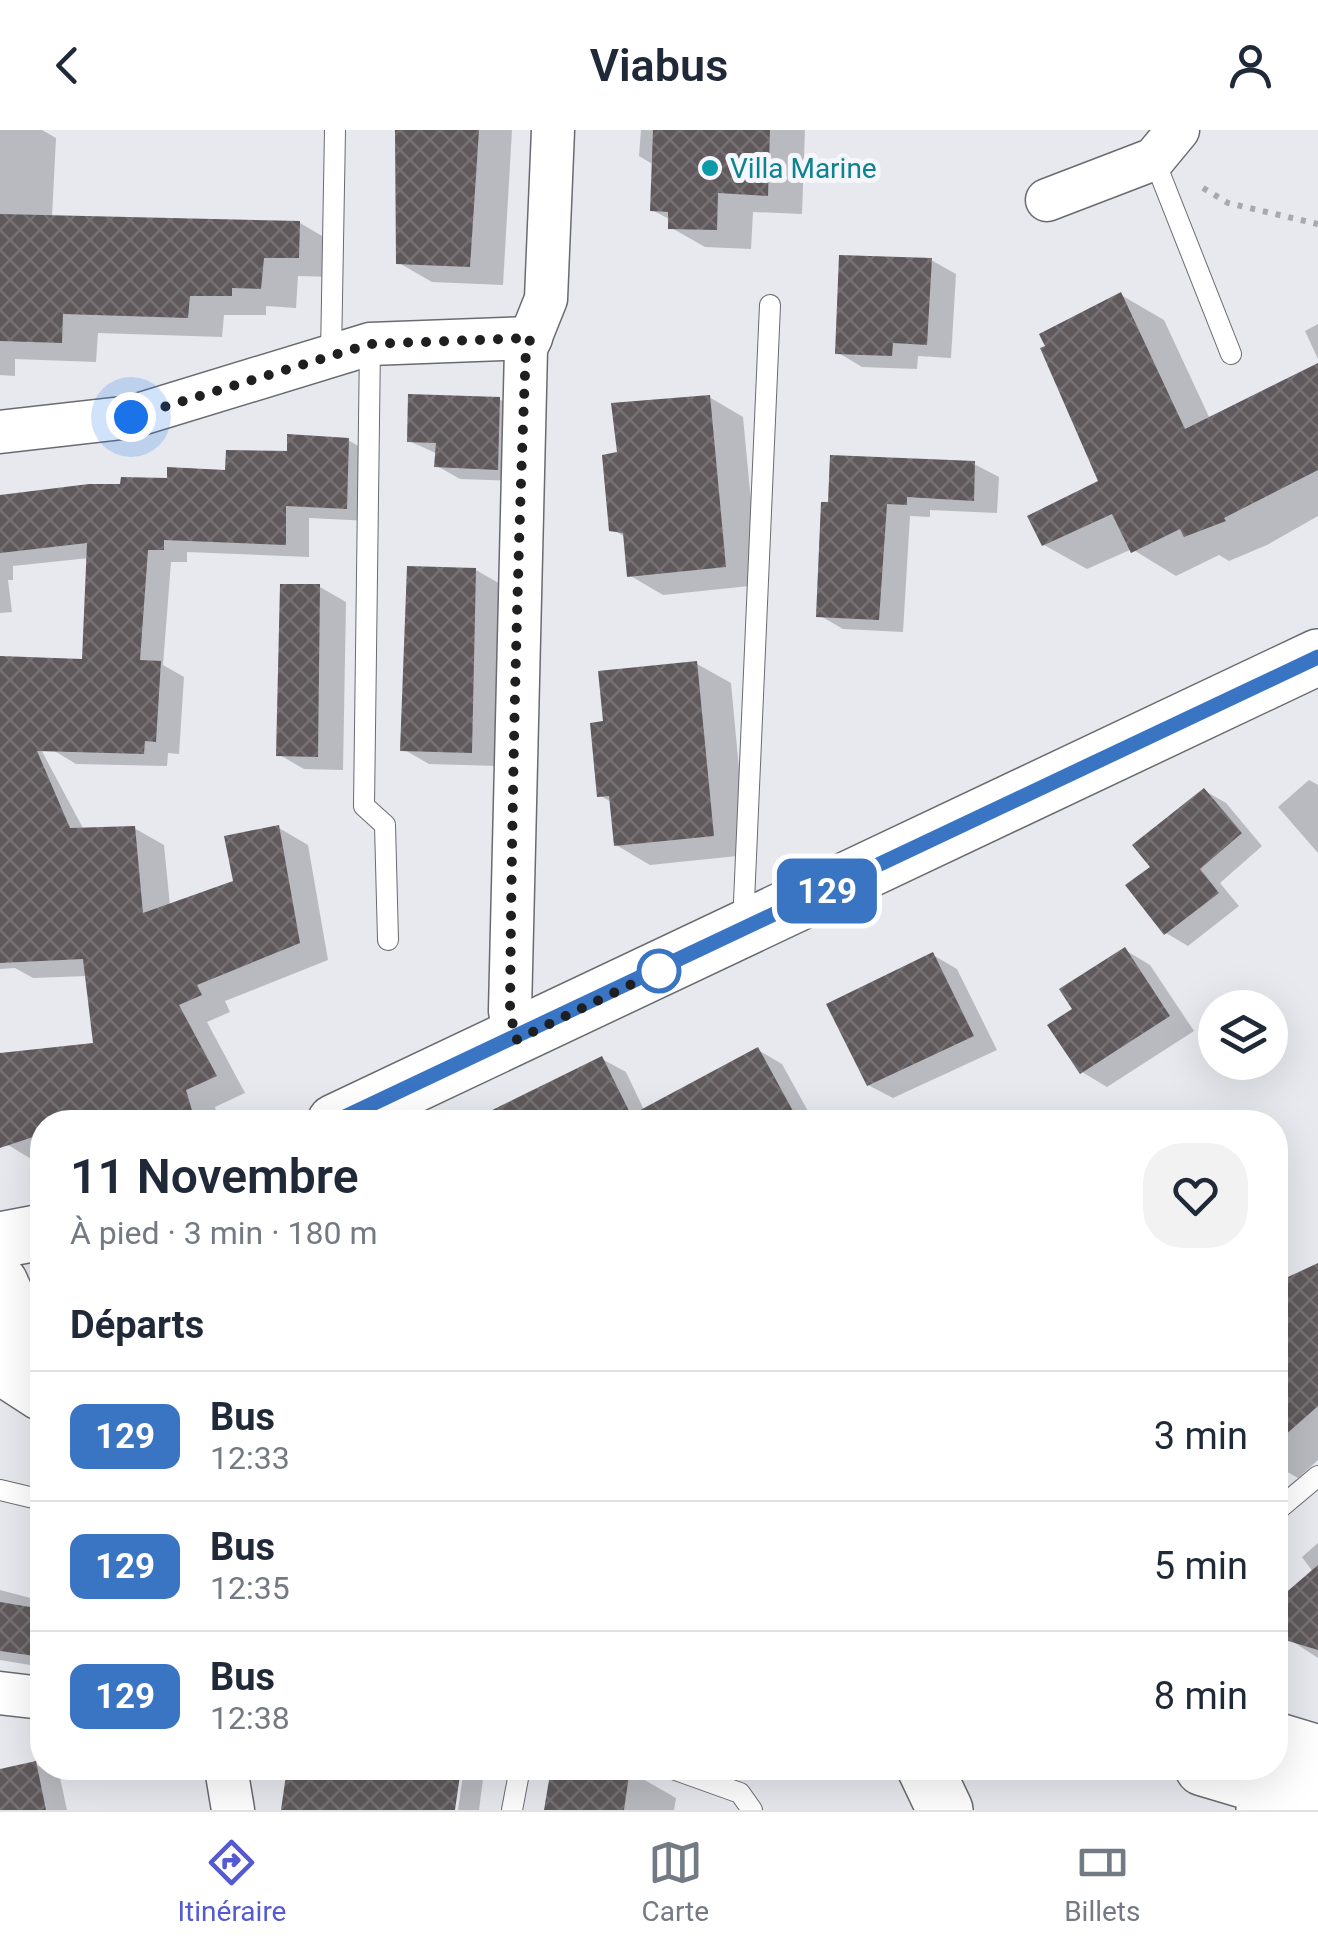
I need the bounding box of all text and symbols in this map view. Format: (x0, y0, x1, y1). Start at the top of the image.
icon: back (40, 38, 95, 93)
icon: person (1223, 38, 1278, 93)
text: Viabus (590, 39, 728, 92)
place label: Villa Marine (730, 152, 877, 185)
marker: Villa Marine (699, 157, 721, 179)
your location (106, 392, 156, 442)
line badge: 129 (770, 858, 884, 924)
text: 129 (797, 871, 857, 912)
unlabelled marker (638, 950, 680, 992)
map controls (1198, 990, 1288, 1080)
button: layers (1198, 990, 1288, 1080)
button: heart (1143, 1143, 1248, 1248)
text: 11 Novembre (70, 1148, 358, 1205)
text: À pied · 3 min · 180 m (70, 1214, 377, 1252)
text: Départs (70, 1303, 204, 1347)
text: Bus (210, 1395, 275, 1439)
text: 3 min (1154, 1414, 1248, 1458)
text: 129 (95, 1416, 155, 1457)
text: 12:33 (210, 1439, 290, 1477)
text: Bus (210, 1525, 275, 1569)
text: 5 min (1154, 1544, 1248, 1588)
text: 129 (95, 1546, 155, 1587)
text: 12:35 (210, 1569, 290, 1607)
text: Bus (210, 1655, 275, 1699)
text: 8 min (1154, 1674, 1248, 1718)
text: 129 (95, 1676, 155, 1717)
text: 12:38 (210, 1699, 290, 1737)
tab: Itinéraire (178, 1835, 286, 1928)
tab: Carte (641, 1835, 709, 1928)
tab: Billets (1064, 1835, 1140, 1928)

